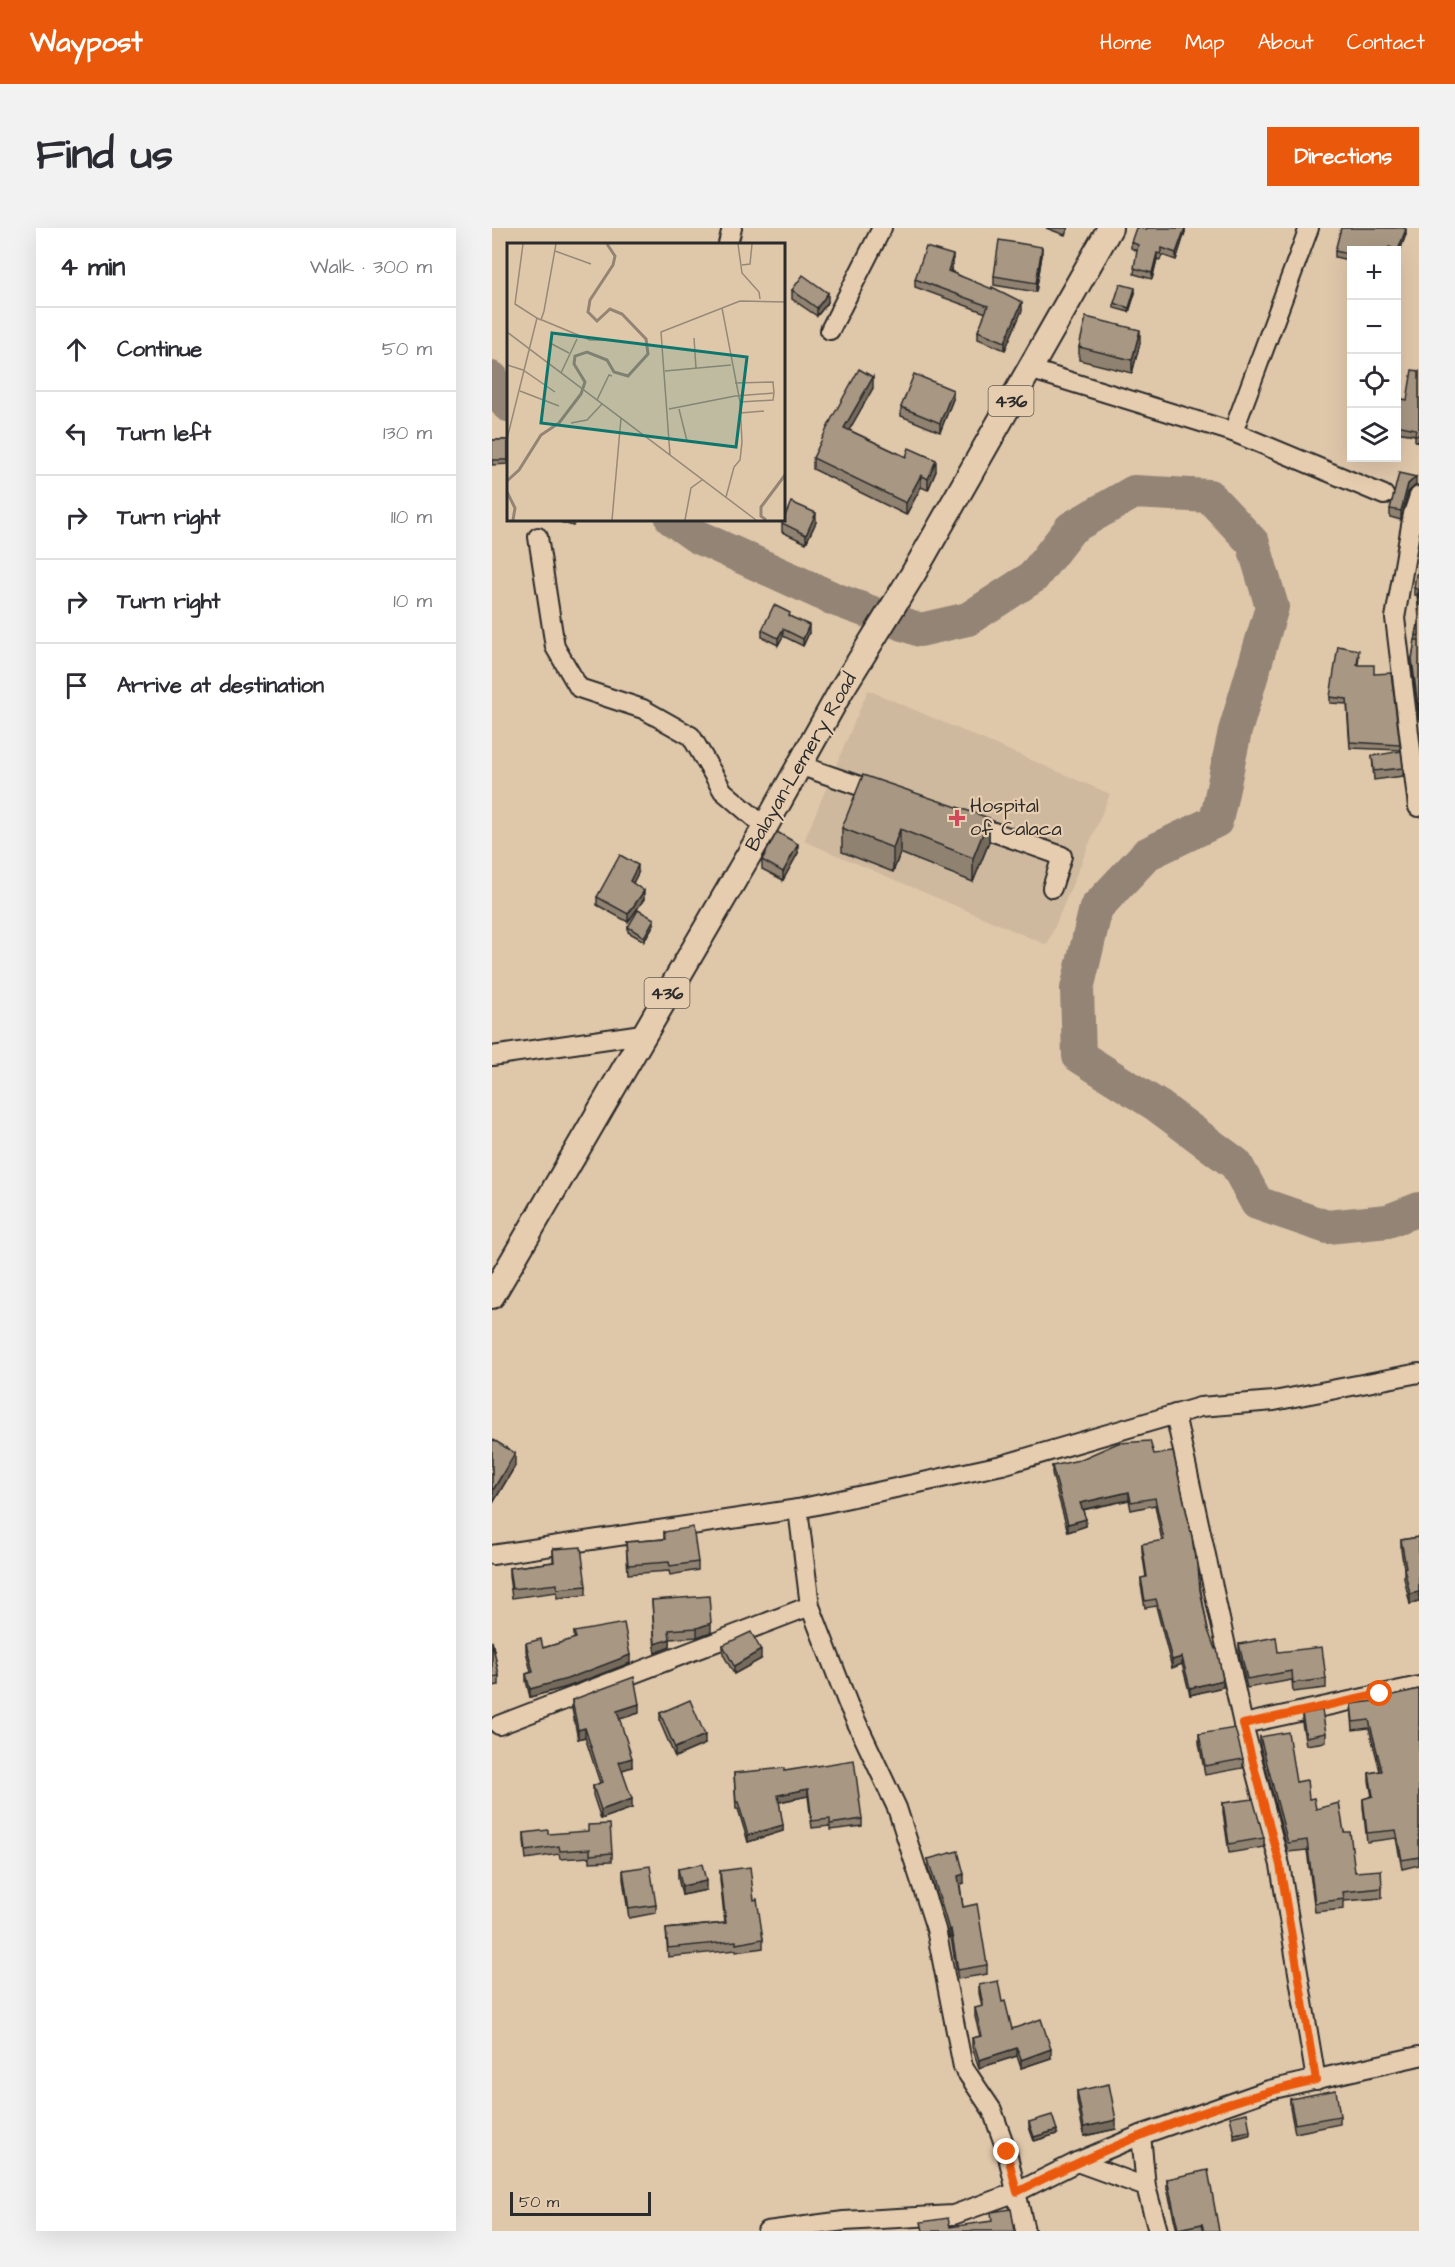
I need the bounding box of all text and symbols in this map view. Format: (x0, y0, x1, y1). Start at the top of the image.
text: Waypost (30, 23, 143, 62)
text: Home (1100, 28, 1152, 57)
text: Map (1185, 28, 1225, 57)
text: About (1258, 28, 1314, 57)
text: Contact (1347, 28, 1425, 57)
text: Find us (36, 127, 173, 185)
button: Directions (1267, 127, 1419, 186)
inset map (507, 243, 784, 520)
map controls (1347, 246, 1401, 462)
button: + (1347, 246, 1401, 300)
text: 4 min (60, 249, 125, 285)
text: Walk · 300 m (310, 253, 432, 281)
button: − (1347, 300, 1401, 354)
icon: ahead (60, 333, 93, 366)
text: Continue (117, 334, 202, 365)
text: 50 m (382, 335, 432, 363)
button: locate (1347, 354, 1401, 408)
road number: 436 (988, 386, 1034, 416)
button: layers (1347, 408, 1401, 462)
icon: left (60, 417, 93, 450)
text: Turn left (117, 418, 211, 449)
text: 130 m (383, 419, 432, 447)
icon: right (60, 501, 93, 534)
text: Turn right (117, 502, 220, 533)
text: 110 m (391, 503, 432, 531)
icon: right (60, 585, 93, 618)
text: Turn right (117, 586, 220, 617)
text: 10 m (393, 587, 432, 615)
street label: Balayan-Lemery Road (738, 667, 865, 857)
icon: arrive (60, 669, 93, 702)
text: Arrive at destination (117, 670, 324, 701)
place label: Hospital of Calaca (970, 792, 1062, 843)
marker: Hospital of Calaca (948, 809, 966, 827)
road number: 436 (644, 978, 690, 1008)
route start (1366, 1680, 1392, 1706)
route end (993, 2138, 1019, 2164)
scale bar (510, 2189, 651, 2216)
text: 50 m (519, 2191, 559, 2213)

